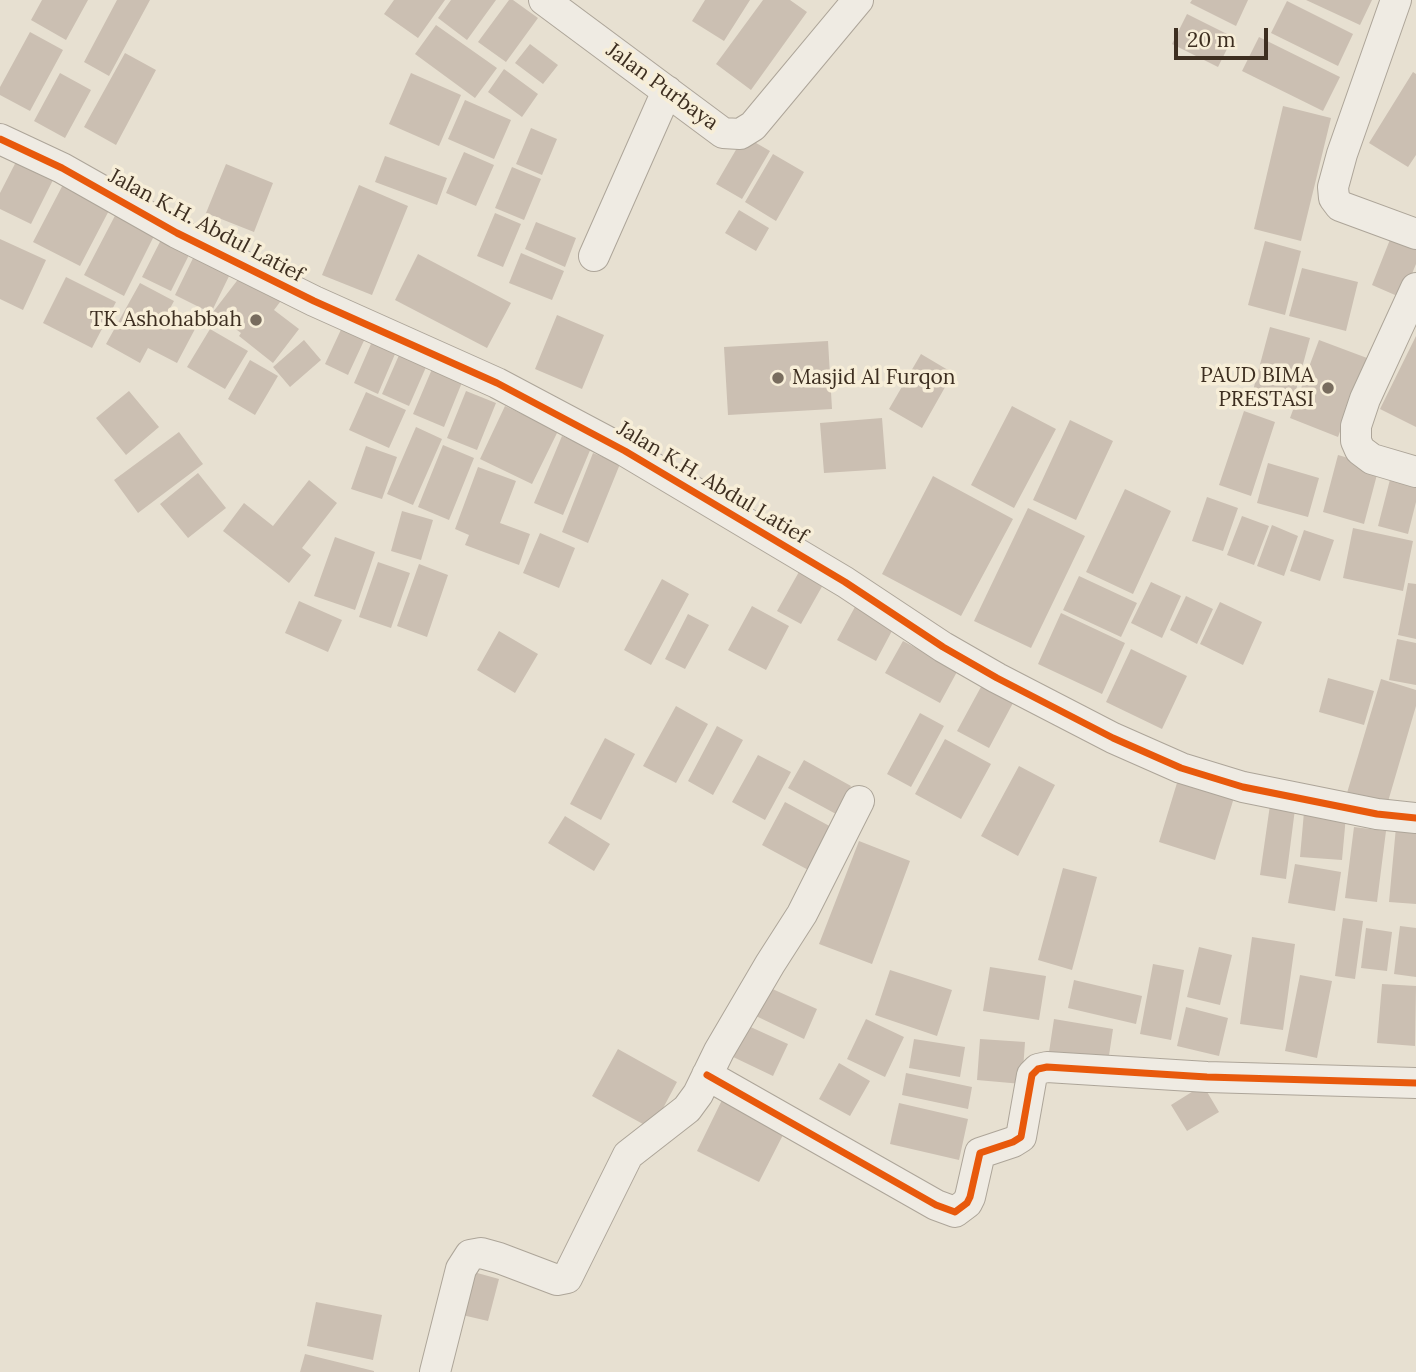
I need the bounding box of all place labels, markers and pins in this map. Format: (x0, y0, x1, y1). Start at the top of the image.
place label: TK Ashohabbah (90, 307, 242, 333)
marker: TK Ashohabbah (248, 312, 264, 328)
place label: PAUD BIMA PRESTASI (1200, 363, 1314, 413)
place label: Masjid Al Furqon (792, 365, 956, 391)
marker: Masjid Al Furqon (770, 370, 786, 386)
marker: PAUD BIMA PRESTASI (1320, 380, 1336, 396)

